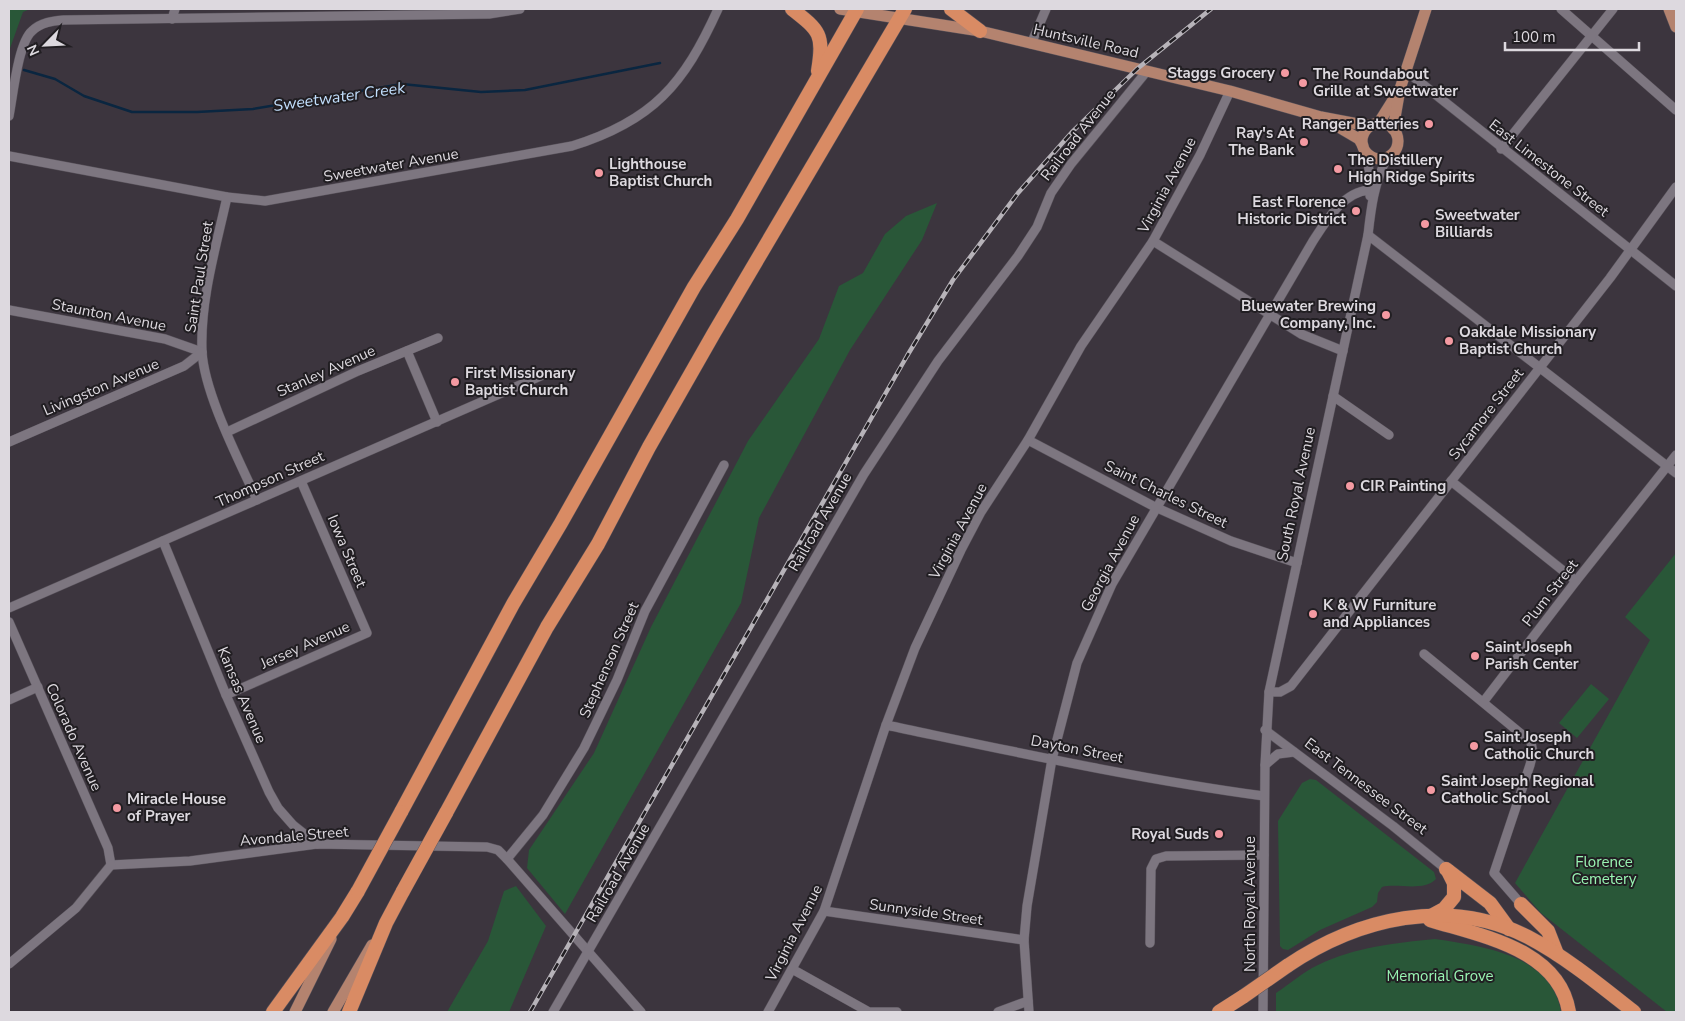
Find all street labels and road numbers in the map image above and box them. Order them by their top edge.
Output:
street label: Huntsville Road [1031,19,1141,63]
street label: Railroad Avenue [1036,85,1120,185]
street label: East Limestone Street [1485,115,1614,222]
street label: Virginia Avenue [1133,133,1201,237]
street label: Sweetwater Avenue [322,143,460,187]
street label: Saint Paul Street [180,219,218,334]
street label: Staunton Avenue [50,294,168,336]
street label: Stanley Avenue [274,340,378,402]
street label: Livingston Avenue [40,354,162,420]
street label: Sycamore Street [1444,364,1528,464]
street label: South Royal Avenue [1272,425,1320,563]
street label: Thompson Street [213,446,328,512]
street label: Saint Charles Street [1101,456,1232,533]
street label: Railroad Avenue [784,469,856,575]
street label: Virginia Avenue [924,479,992,583]
street label: Georgia Avenue [1076,511,1144,615]
street label: Iowa Street [323,512,372,591]
street label: Plum Street [1517,555,1583,631]
street label: Stephenson Street [574,598,644,721]
street label: Jersey Avenue [256,616,353,674]
street label: Kansas Avenue [213,644,271,746]
street label: Colorado Avenue [41,680,107,794]
street label: Dayton Street [1029,730,1126,768]
street label: East Tennessee Street [1301,733,1432,839]
street label: Railroad Avenue [582,820,654,926]
street label: Avondale Street [239,821,350,851]
street label: North Royal Avenue [1240,836,1260,972]
street label: Virginia Avenue [761,881,827,986]
street label: Sunnyside Street [868,894,985,930]

